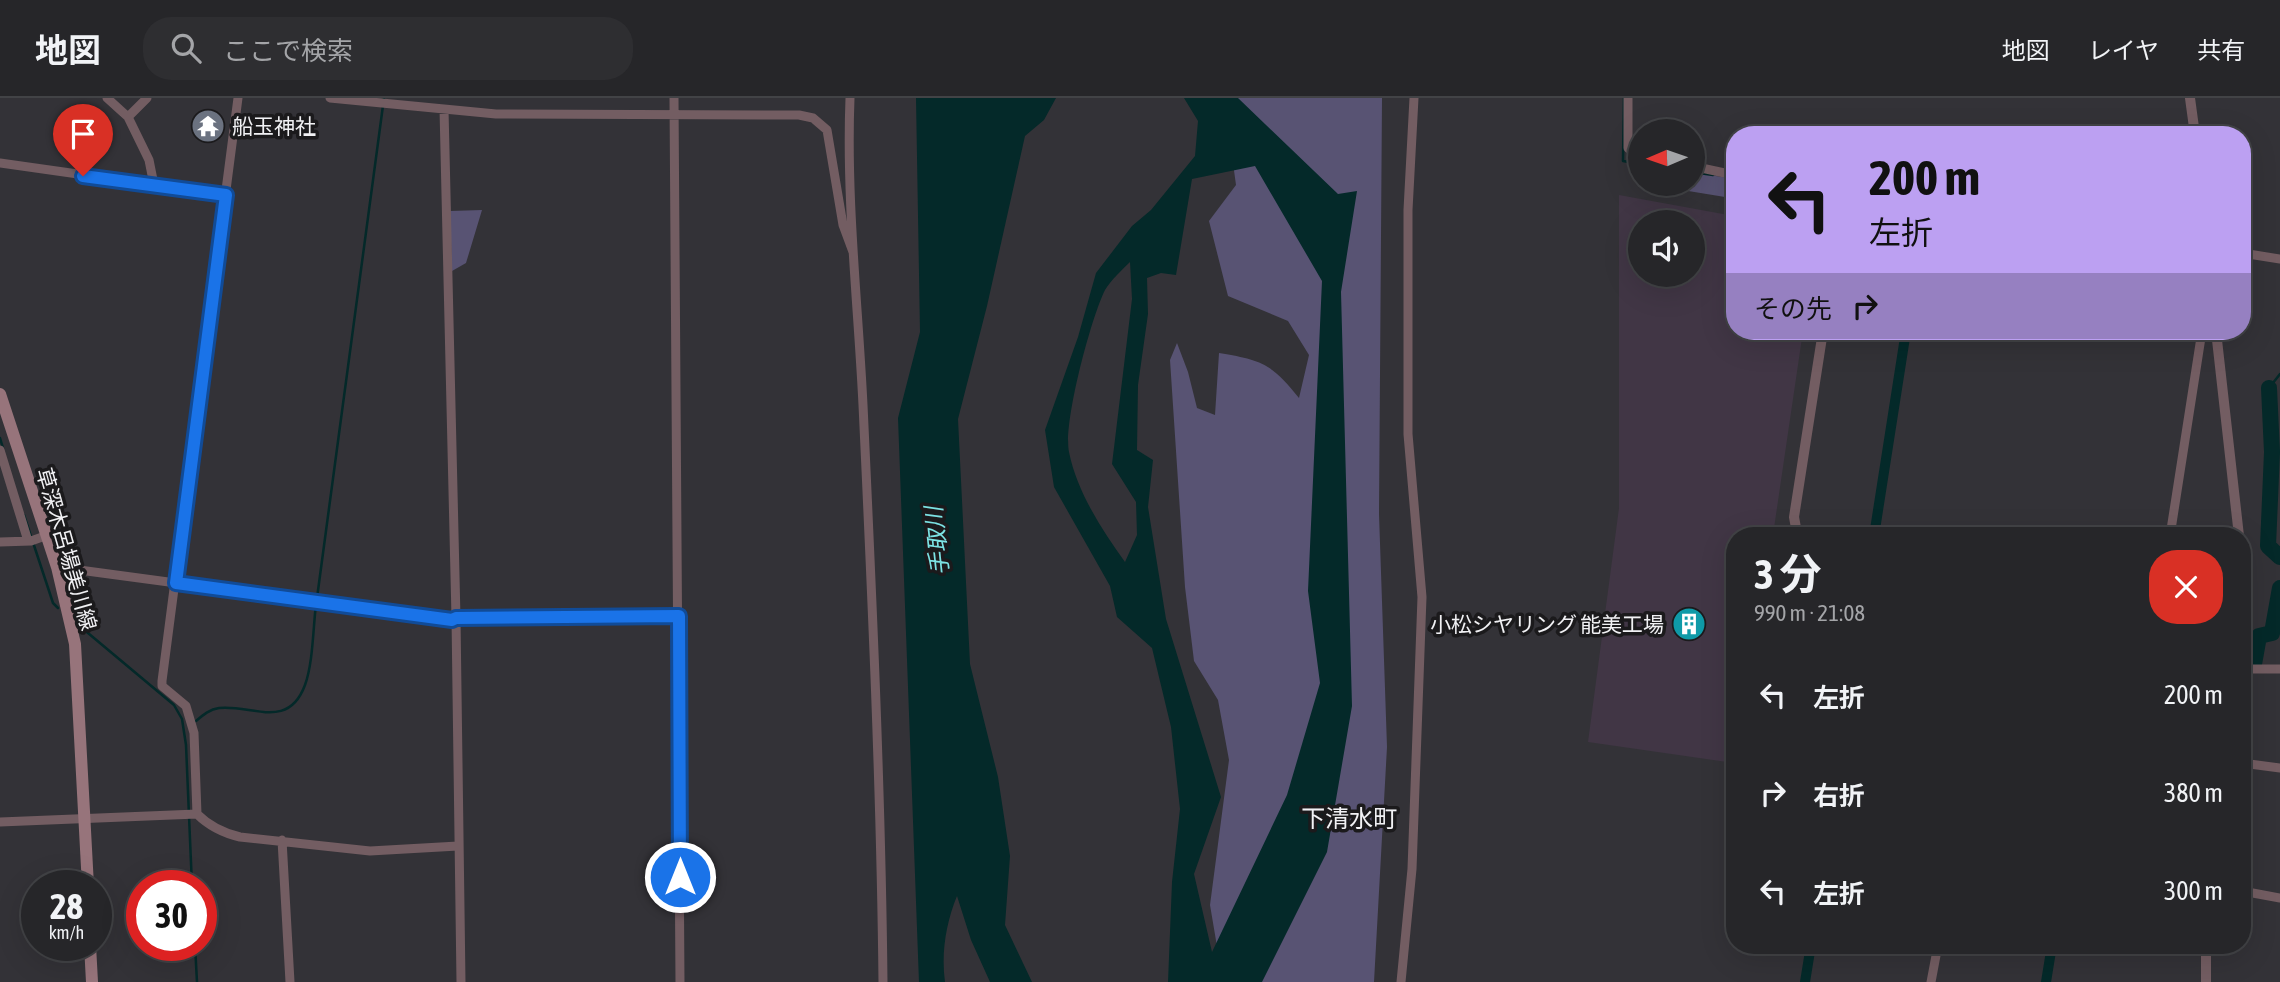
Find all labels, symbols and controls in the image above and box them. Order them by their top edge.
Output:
search box [143,17,633,80]
icon: search [167,29,205,67]
text: 地図 [35,31,101,69]
text: ここで検索 [223,36,353,66]
text: 地図 [2002,37,2050,64]
text: レイヤ [2088,37,2159,64]
text: 共有 [2197,37,2245,64]
pin [53,104,113,176]
temple icon: 船玉神社 [189,107,227,145]
place label: 船玉神社 [232,114,316,138]
icon: arrive [64,115,102,153]
north arrow [1628,119,1704,196]
map controls [1628,119,1705,287]
text: 200 m [1869,149,1980,205]
icon: left [1754,154,1845,245]
button: sound [1628,210,1705,287]
text: 左折 [1869,214,1933,251]
icon: right [1846,287,1884,325]
text: その先 [1754,294,1832,324]
street label: 草深木呂場美川線 [32,465,102,633]
water label: 手取川 [920,502,954,577]
text: 3 分 [1754,550,1822,598]
button: close [2149,550,2223,624]
text: 990 m · 21:08 [1754,600,1865,626]
building icon: 小松シヤリング 能美工場 [1670,605,1708,643]
place label: 小松シヤリング 能美工場 [1430,612,1664,636]
icon: left [1754,676,1792,714]
text: 200 m [2164,680,2223,710]
text: 左折 [1813,683,1865,713]
icon: right [1754,774,1792,812]
text: 380 m [2164,778,2223,808]
text: 右折 [1813,781,1865,811]
district label: 下清水町 [1301,805,1397,832]
position arrow [643,840,717,914]
speed limit sign: 30 [126,870,217,961]
icon: left [1754,872,1792,910]
text: 300 m [2164,876,2223,906]
text: 左折 [1813,879,1865,909]
text: 28 [50,886,83,926]
text: km/h [49,922,84,943]

